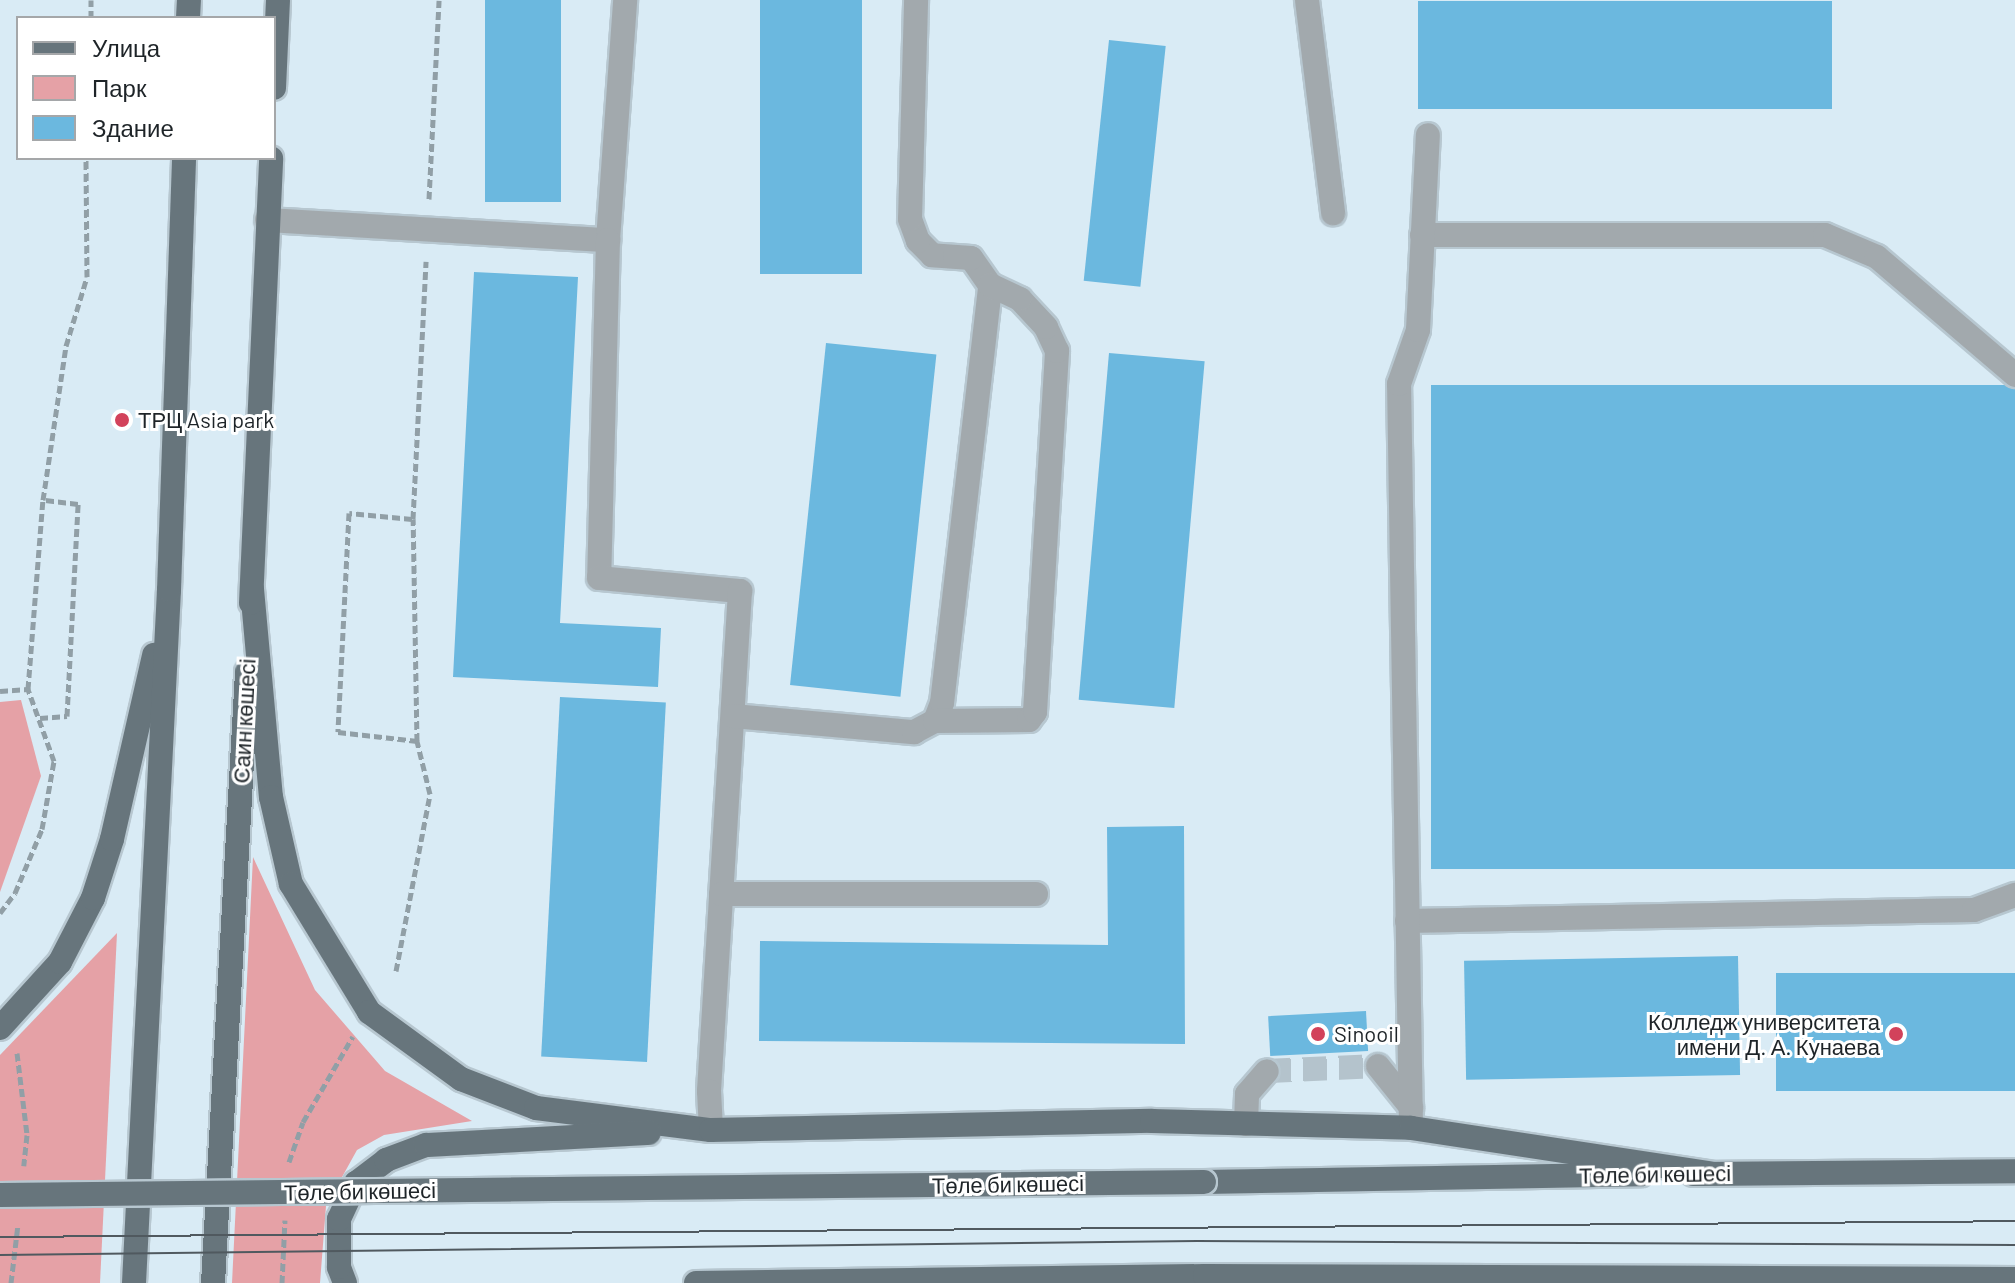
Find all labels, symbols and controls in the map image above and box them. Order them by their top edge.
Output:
legend [16,16,276,160]
text: Улица [92,33,160,62]
text: Парк [92,73,146,102]
text: Здание [92,113,174,142]
place label: ТРЦ Asia park [138,407,274,433]
marker: ТРЦ Asia park [113,411,131,429]
street label: Саин көшесі [228,658,260,784]
place label: Колледж университета имени Д. А. Кунаева [1648,1008,1880,1060]
place label: Sinooil [1334,1021,1399,1047]
marker: Sinooil [1309,1025,1327,1043]
marker: Колледж университета имени Д. А. Кунаева [1887,1025,1905,1043]
street label: Төле би көшесі [1579,1159,1731,1189]
street label: Төле би көшесі [932,1169,1084,1199]
street label: Төле би көшесі [284,1176,436,1206]

